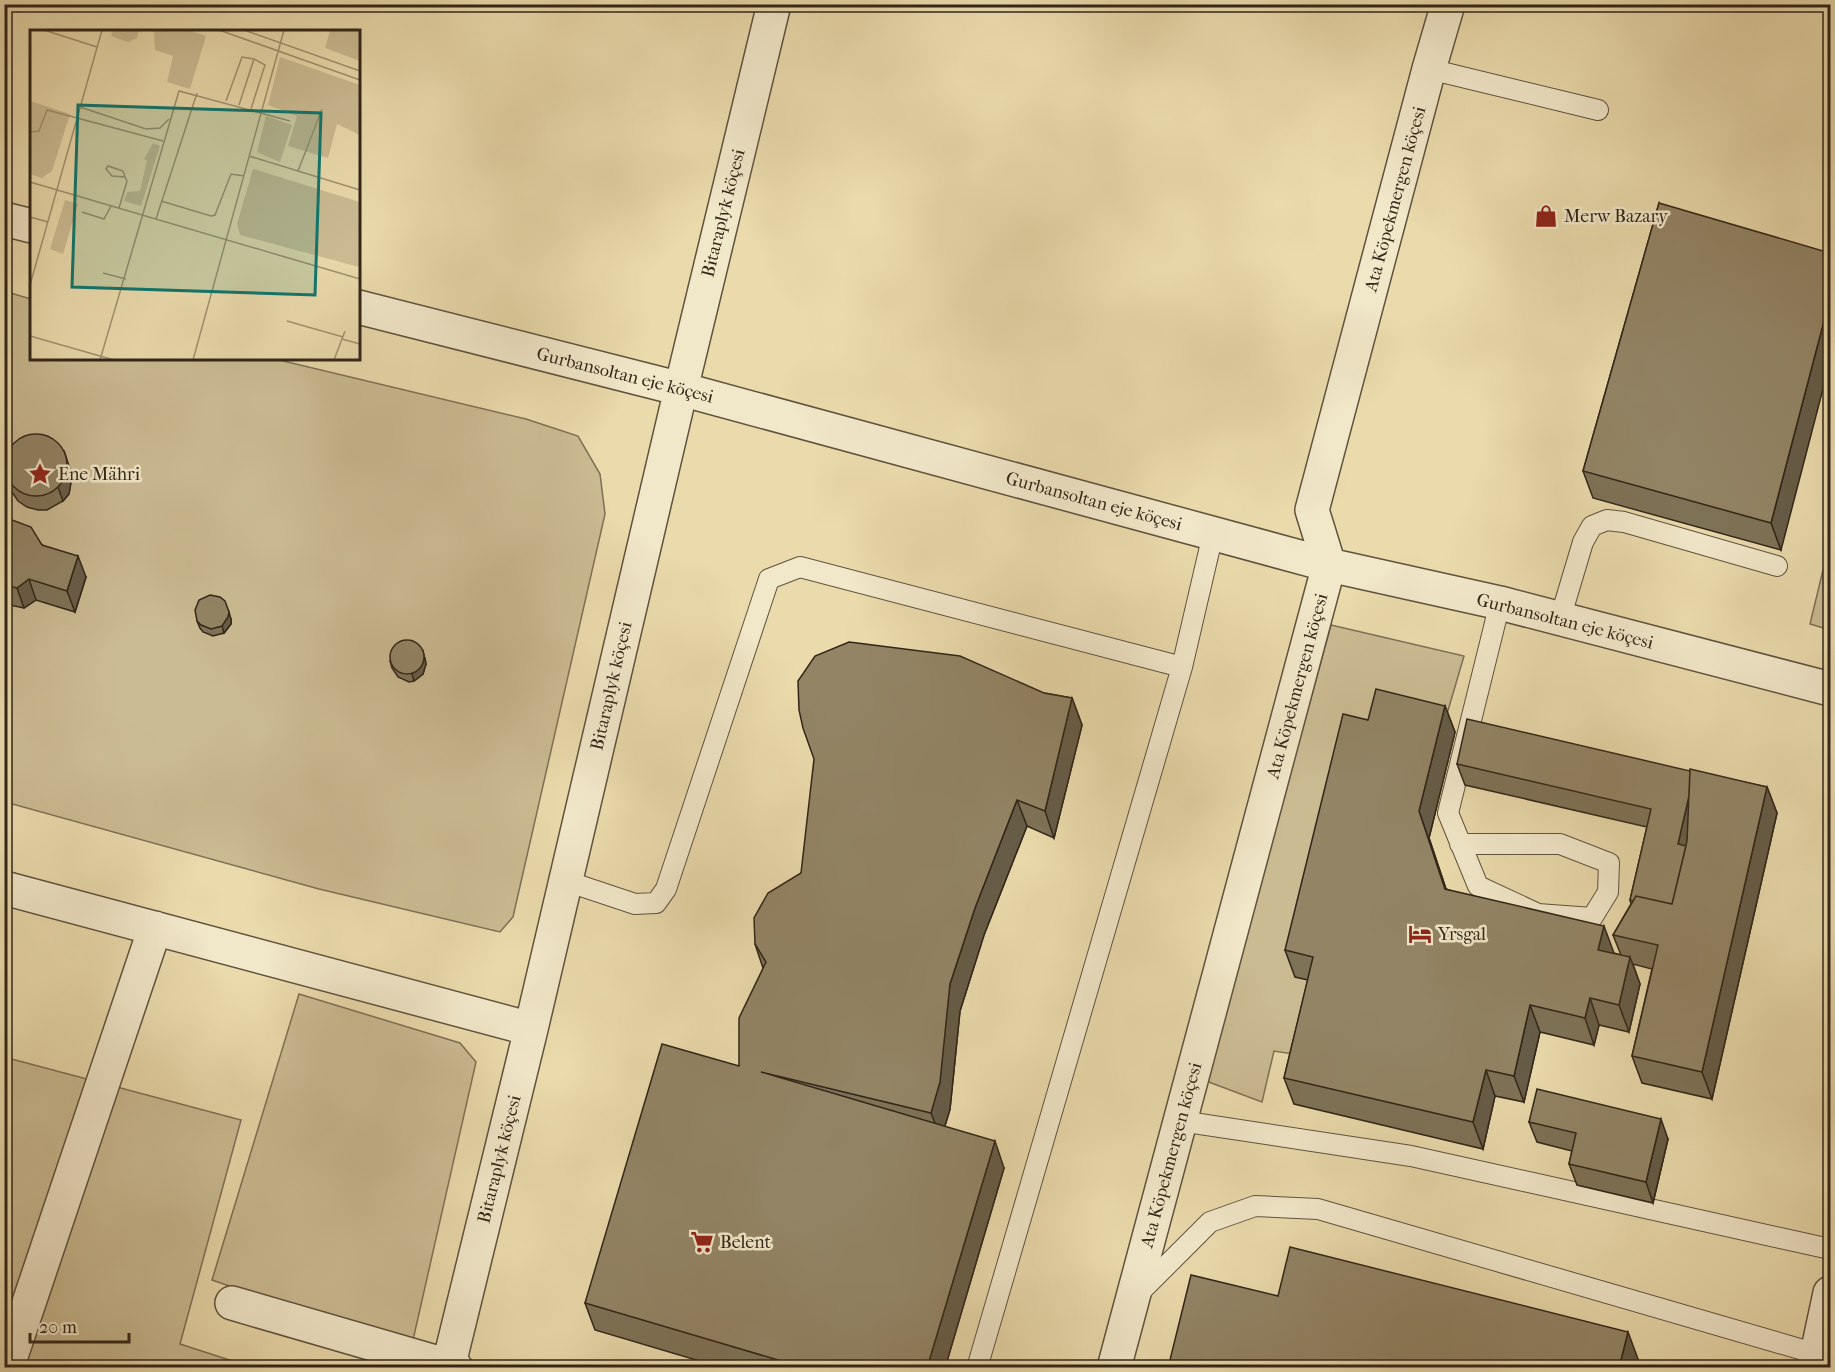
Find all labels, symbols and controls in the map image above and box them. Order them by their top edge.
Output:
inset map [30,30,360,360]
street label: Ata Köpekmergen köçesi [1360,104,1431,295]
street label: Bitaraplyk köçesi [697,146,750,279]
shop icon: Merw Bazary [1533,203,1559,229]
place label: Merw Bazary [1564,206,1669,227]
street label: Gurbansoltan eje köçesi [534,343,716,408]
place icon: Ene Mähri [27,461,53,487]
place label: Ene Mähri [58,464,141,485]
street label: Gurbansoltan eje köçesi [1004,468,1185,535]
street label: Gurbansoltan eje köçesi [1474,589,1656,654]
street label: Ata Köpekmergen köçesi [1262,591,1333,782]
street label: Bitaraplyk köçesi [586,619,637,752]
hotel icon: Yrsgal [1407,921,1433,947]
place label: Yrsgal [1437,924,1486,945]
street label: Ata Köpekmergen köçesi [1136,1060,1207,1251]
street label: Bitaraplyk köçesi [473,1092,526,1225]
supermarket icon: Belent [689,1229,715,1255]
place label: Belent [720,1232,772,1253]
scale bar [30,1306,129,1344]
text: 20 m [39,1317,77,1338]

